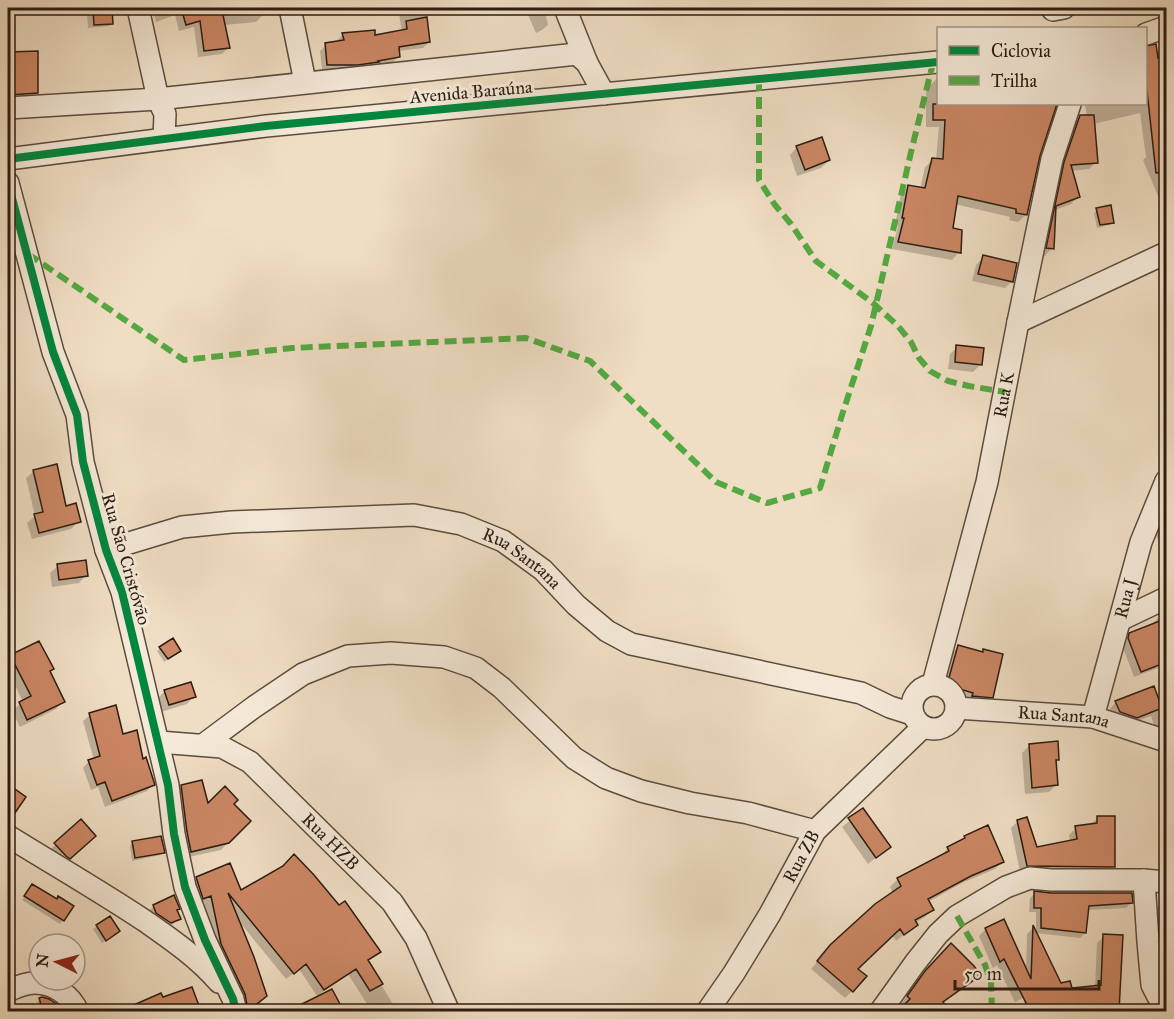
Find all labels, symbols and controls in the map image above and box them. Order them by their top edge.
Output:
legend [937,27,1147,105]
text: Ciclovia [991,40,1051,62]
text: Trilha [991,70,1037,92]
street label: Avenida Baraúna [408,76,534,108]
street label: Rua K [989,369,1019,420]
street label: Rua São Cristóvão [97,491,155,627]
street label: Rua Santana [479,523,566,594]
street label: Rua J [1110,575,1143,621]
street label: Rua Santana [1017,701,1113,733]
street label: Rua HZB [297,808,364,875]
street label: Rua ZB [778,826,824,887]
north arrow [27,932,87,992]
text: N [32,952,53,968]
scale bar [955,953,1099,991]
text: 50 m [964,963,1002,985]

